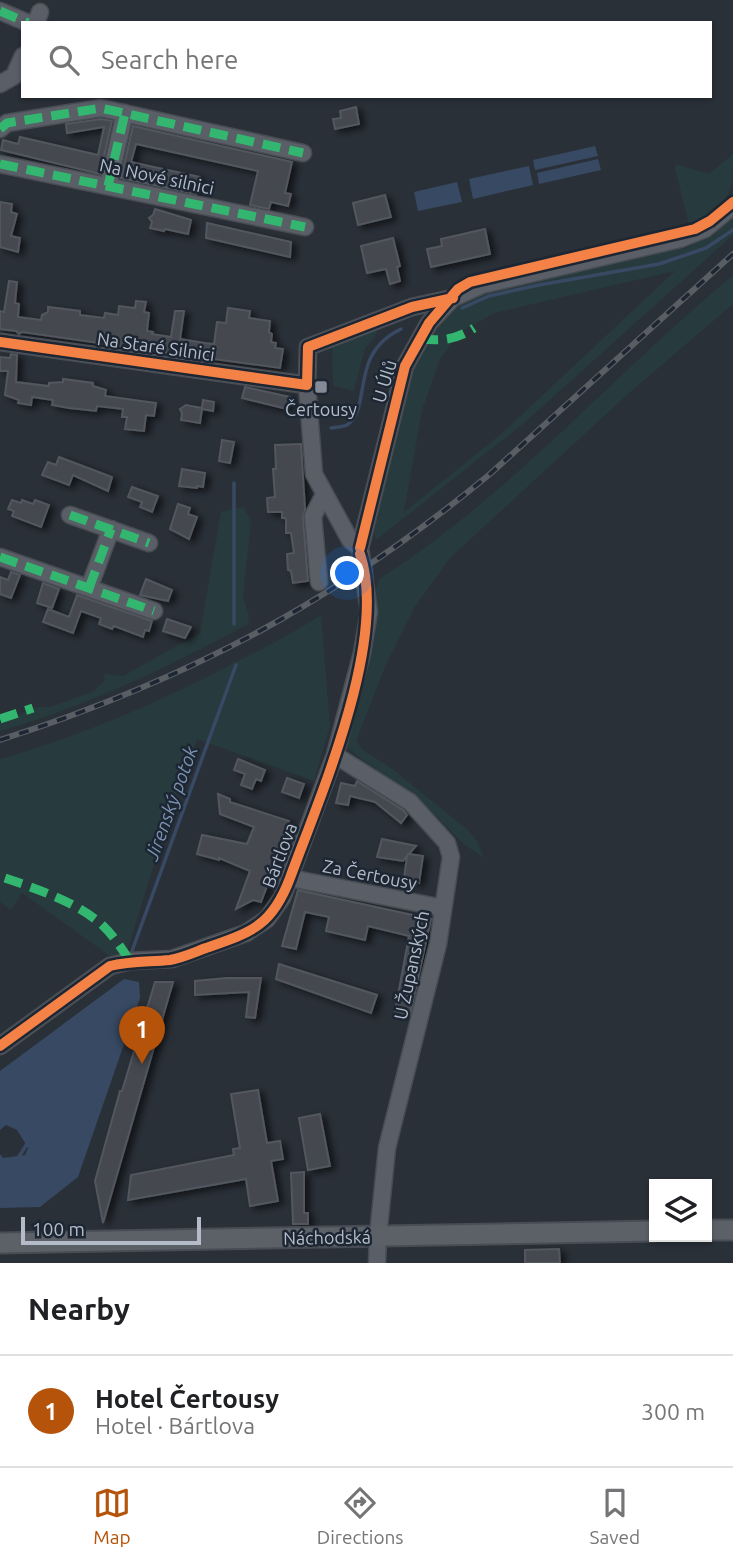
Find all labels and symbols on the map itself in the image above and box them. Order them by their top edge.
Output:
street label: Na Nové silnici [98,154,216,198]
street label: Na Staré Silnici [96,328,216,364]
street label: U Úlů [367,357,400,405]
marker: Čertousy [313,379,329,395]
place label: Čertousy [285,398,357,419]
your location [330,556,364,590]
water label: Jirenský potok [140,743,202,864]
street label: Bártlova [258,820,300,890]
street label: Za Čertousy [321,854,419,893]
street label: U Županských [389,908,432,1021]
pin: 1 [119,1006,165,1064]
scale bar [21,1214,201,1246]
street label: Náchodská [283,1226,371,1248]

